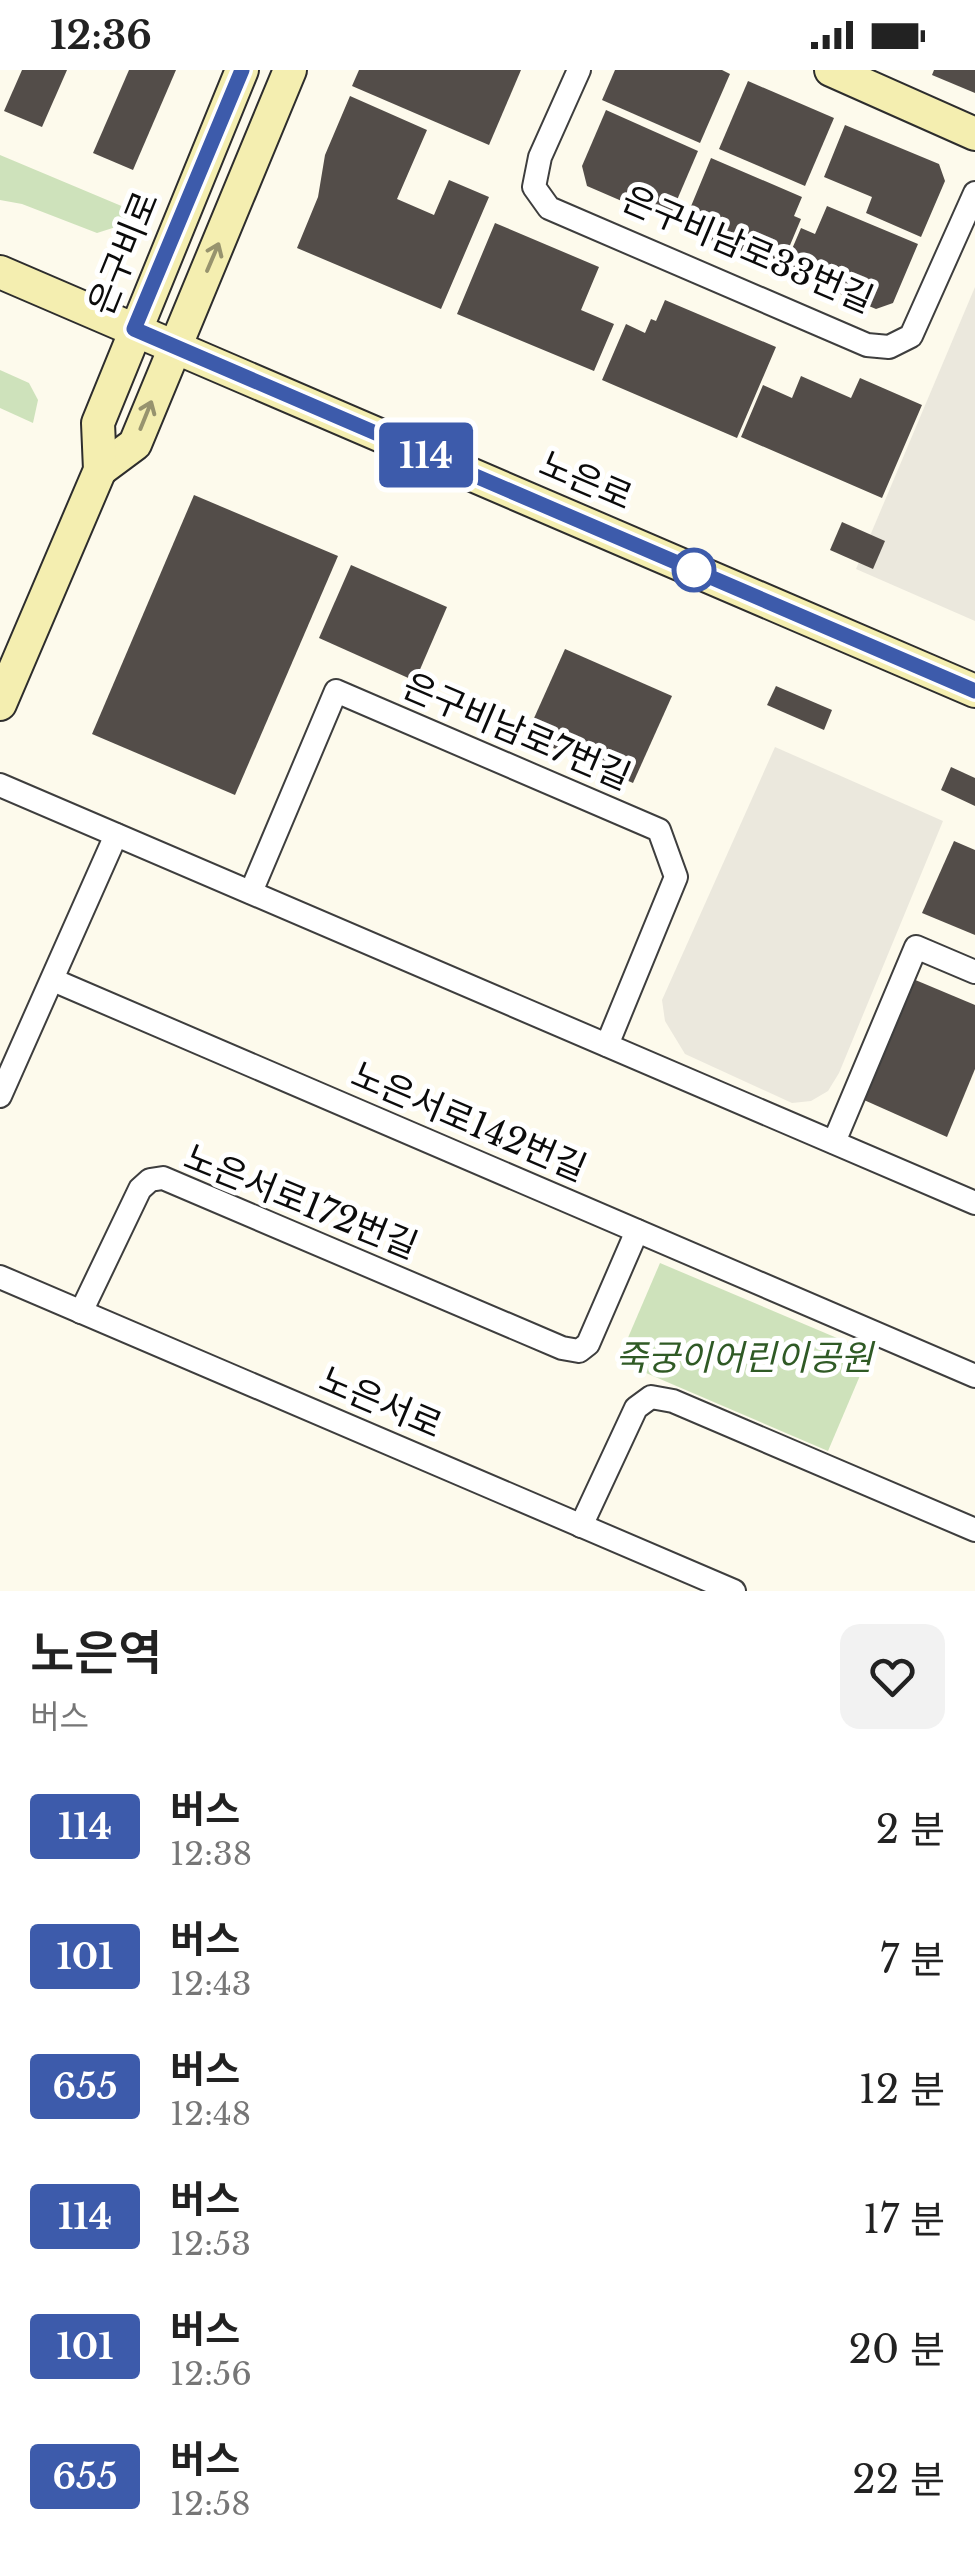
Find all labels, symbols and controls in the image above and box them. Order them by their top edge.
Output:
text: 12:36 [50,12,152,59]
street label: 은구비남로33번길 [616,177,880,321]
street label: 은구비로 [79,185,167,321]
one-way arrow [205,242,223,273]
one-way arrow [139,400,157,431]
line badge: 114 [368,422,484,488]
text: 114 [399,434,453,477]
street label: 노은로 [533,441,639,519]
unlabelled marker [673,549,715,591]
street label: 은구비남로7번길 [397,664,637,798]
street label: 노은서로142번길 [345,1052,593,1190]
street label: 노은서로172번길 [178,1135,424,1267]
park label: 죽궁이어린이공원 [615,1336,876,1379]
street label: 노은서로 [313,1357,449,1447]
text: 노은역 [30,1623,162,1683]
button: heart [840,1624,945,1729]
text: 버스 [30,1697,89,1737]
text: 버스 [170,1786,240,1833]
text: 114 [58,1805,112,1848]
text: 2 분 [876,1806,945,1853]
text: 12:38 [170,1834,252,1874]
text: 버스 [170,1916,240,1963]
text: 101 [57,1935,113,1978]
text: 7 분 [880,1936,945,1983]
text: 12:43 [170,1964,252,2004]
text: 버스 [170,2046,240,2093]
text: 655 [52,2065,118,2108]
text: 12 분 [859,2066,945,2113]
text: 12:48 [170,2094,251,2134]
text: 버스 [170,2176,240,2223]
text: 114 [58,2195,112,2238]
text: 17 분 [863,2196,945,2243]
text: 12:53 [170,2224,251,2264]
text: 버스 [170,2306,240,2353]
text: 101 [57,2325,113,2368]
text: 20 분 [849,2326,945,2373]
text: 12:56 [170,2354,252,2394]
text: 버스 [170,2436,240,2483]
text: 655 [52,2455,118,2498]
text: 22 분 [852,2456,945,2503]
text: 12:58 [170,2484,251,2524]

